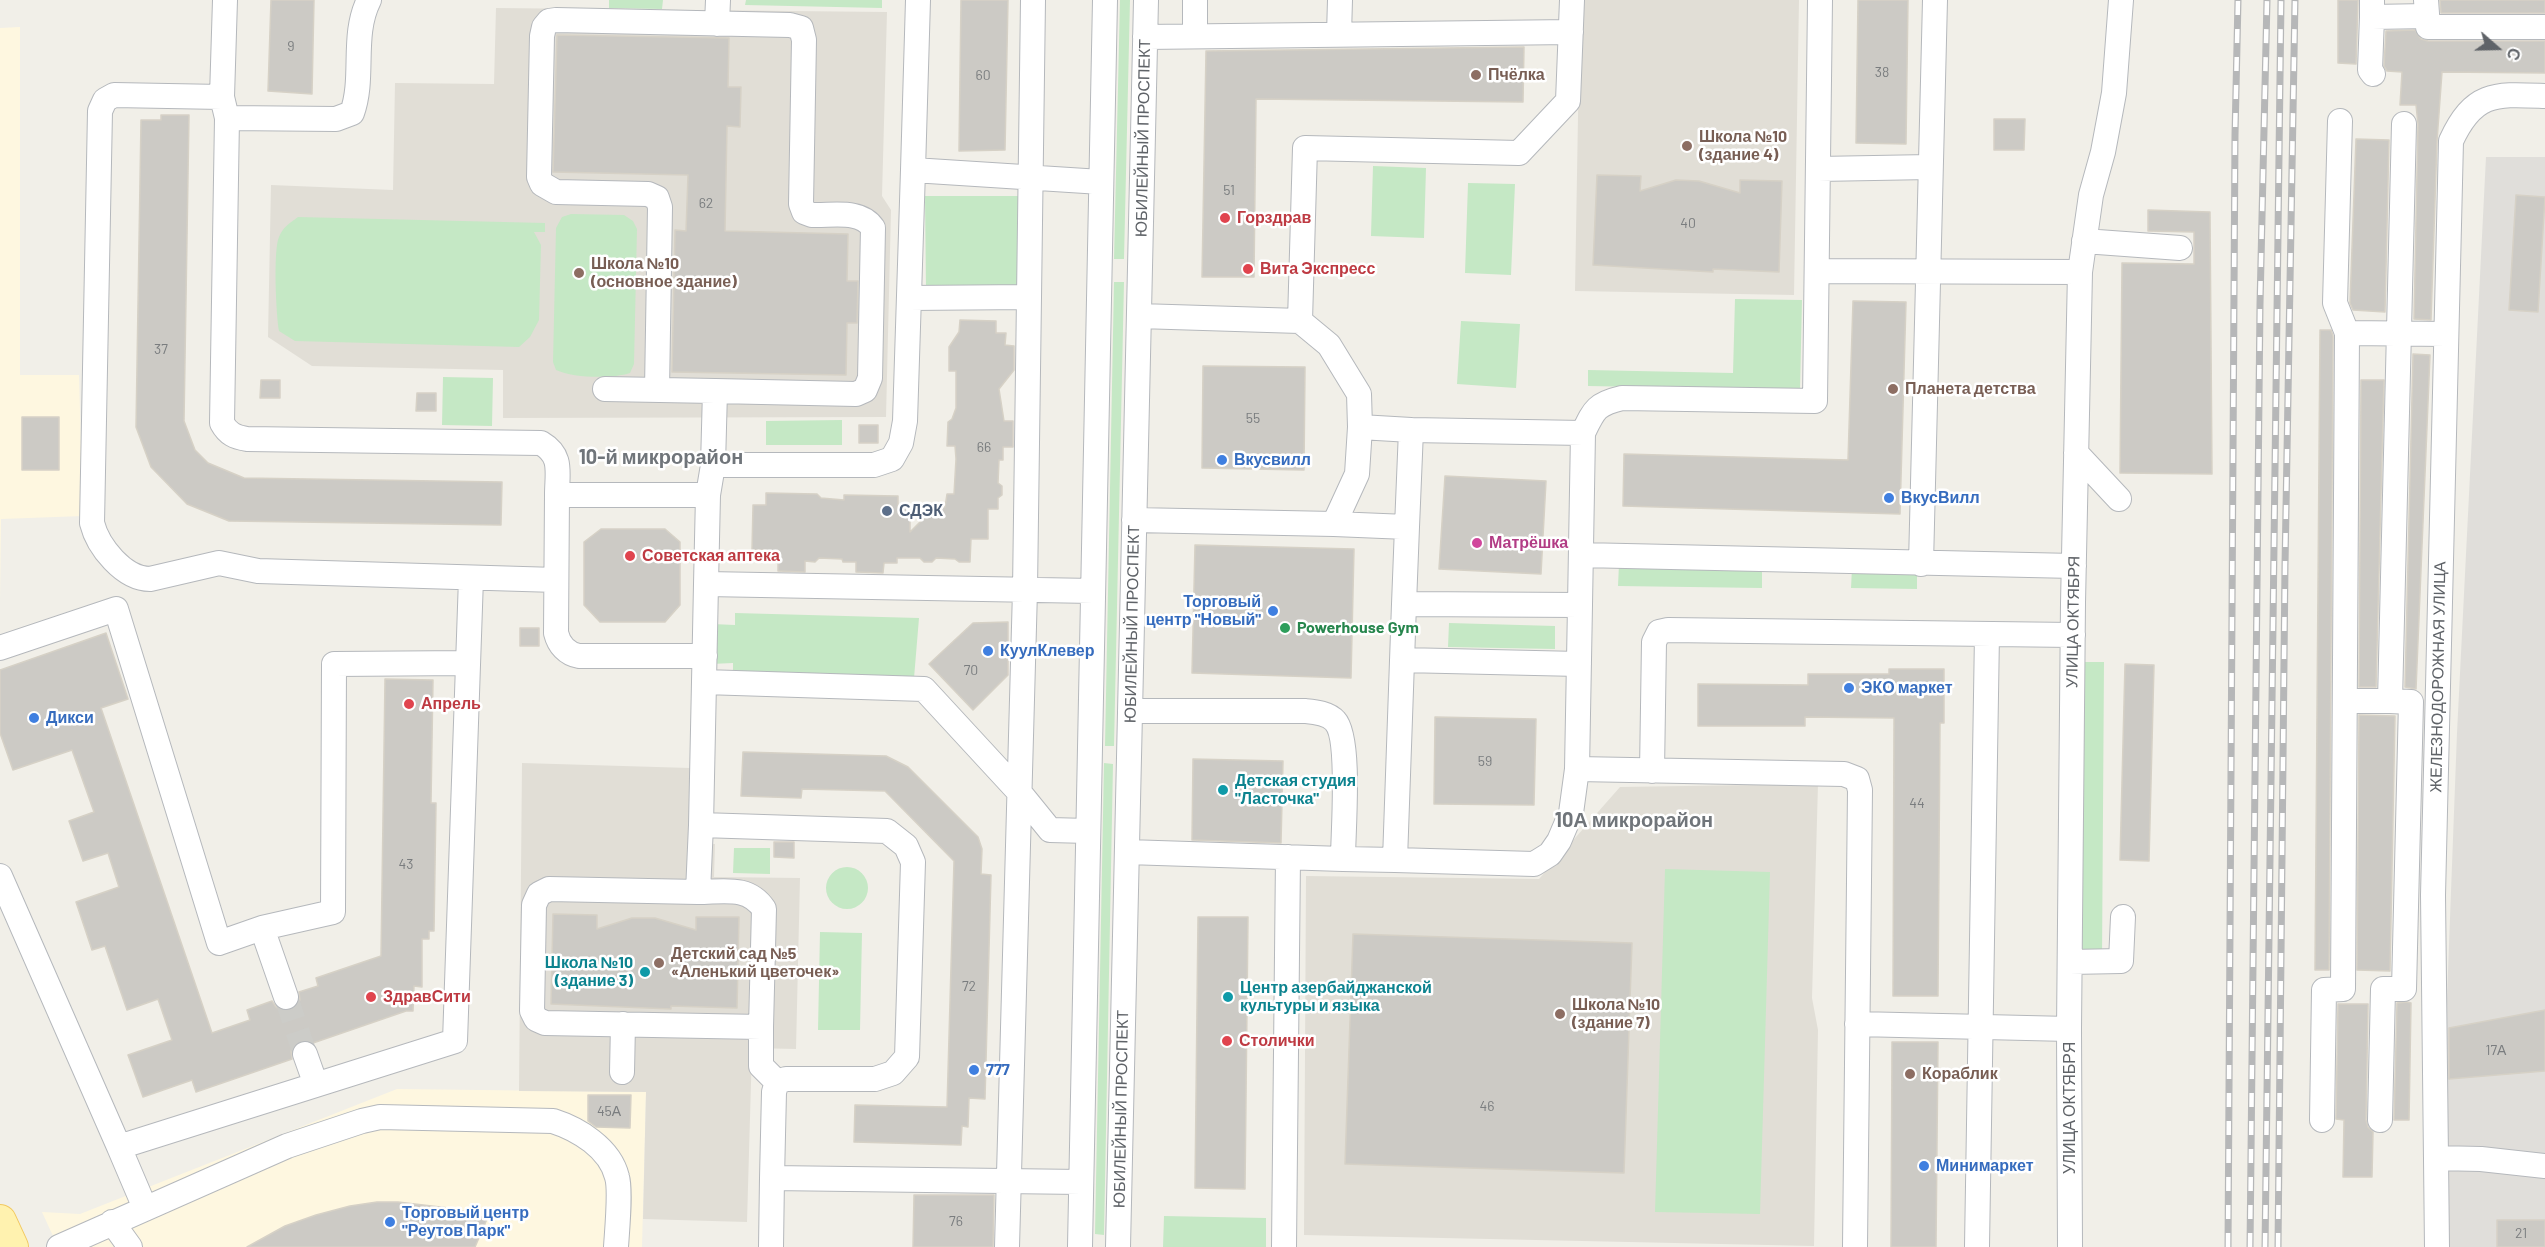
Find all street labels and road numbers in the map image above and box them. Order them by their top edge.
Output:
street label: ЮБИЛЕЙНЫЙ ПРОСПЕКТ [1132,39,1154,237]
street label: ЮБИЛЕЙНЫЙ ПРОСПЕКТ [1121,525,1143,723]
street label: УЛИЦА ОКТЯБРЯ [2062,556,2084,688]
street label: ЖЕЛЕЗНОДОРОЖНАЯ УЛИЦА [2426,561,2450,793]
street label: ЮБИЛЕЙНЫЙ ПРОСПЕКТ [1110,1010,1132,1208]
street label: УЛИЦА ОКТЯБРЯ [2060,1042,2080,1174]

